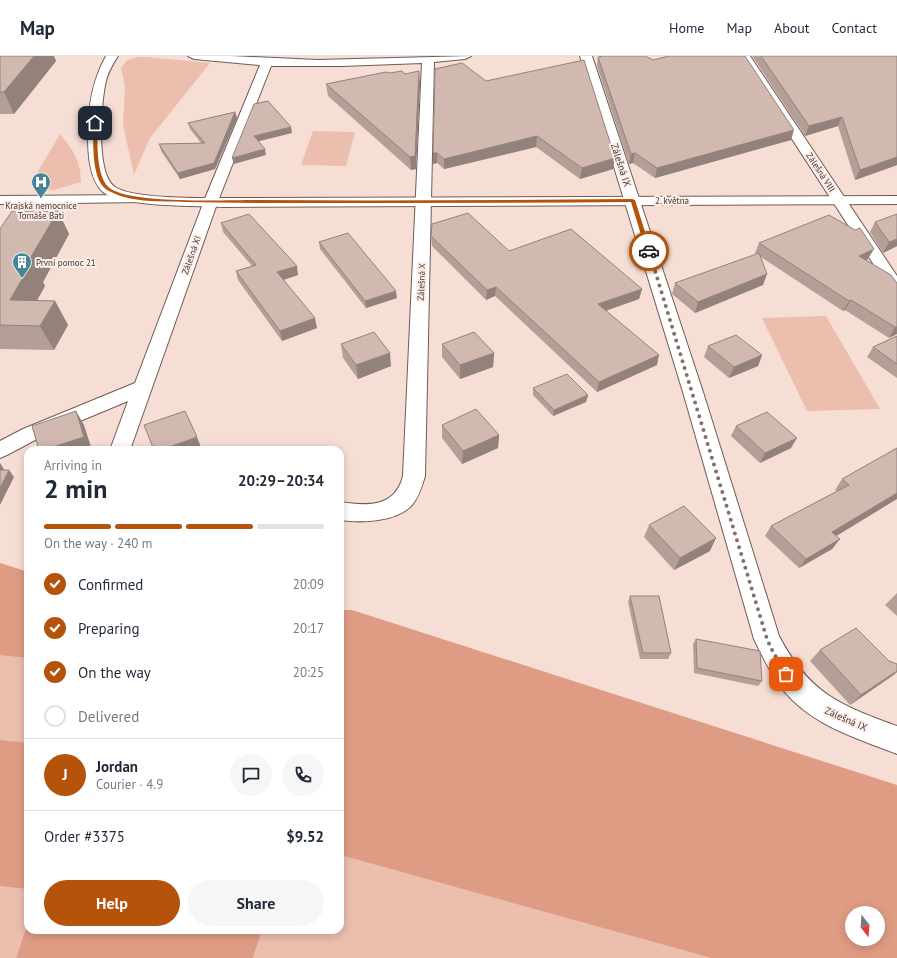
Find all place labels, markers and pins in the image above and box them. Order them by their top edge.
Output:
pin [78,106,112,140]
hospital icon: Krajská nemocnice Tomáše Bati [30,171,52,199]
place label: Krajská nemocnice Tomáše Bati [5,200,77,221]
building icon: První pomoc 21 [11,251,33,279]
place label: První pomoc 21 [36,257,96,268]
pin [769,657,803,691]

